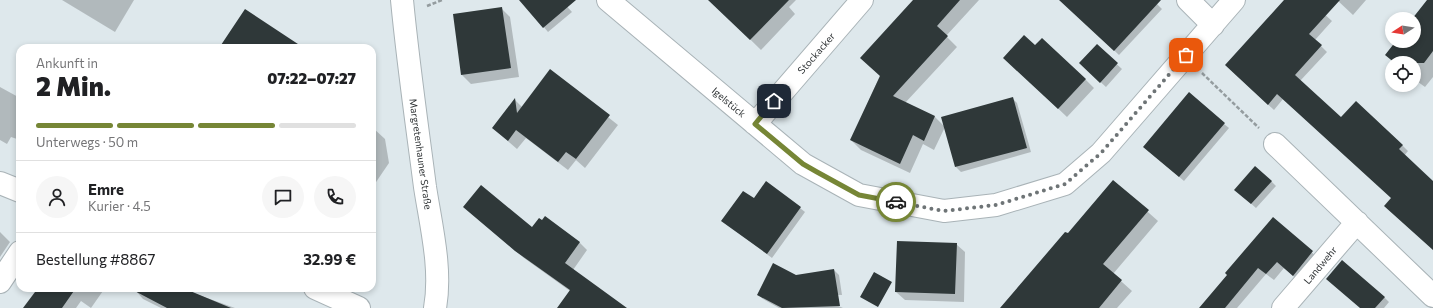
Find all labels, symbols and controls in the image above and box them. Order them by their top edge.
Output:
north arrow [1385,12,1421,48]
map controls [1385,12,1421,92]
street label: Stockacker [795,30,837,76]
pin [1169,38,1203,72]
icon: bag [1175,44,1197,66]
text: Ankunft in [36,55,98,71]
button: locate [1385,56,1421,92]
text: 07:22–07:27 [267,69,356,87]
text: 2 Min. [36,70,111,101]
street label: Igelstück [710,84,749,120]
pin [757,84,791,118]
icon: home [763,90,785,112]
street label: Margretenhauner Straße [407,98,435,210]
text: Unterwegs · 50 m [36,134,138,150]
button: person [36,176,78,218]
button: chat [262,176,304,218]
button: phone [314,176,356,218]
text: Emre [88,180,124,198]
courier [876,182,916,222]
icon: car [885,191,907,213]
text: Kurier · 4.5 [88,198,151,214]
street label: Landwehr [1301,244,1339,286]
text: Bestellung #8867 [36,250,155,268]
text: 32.99 € [303,250,356,268]

